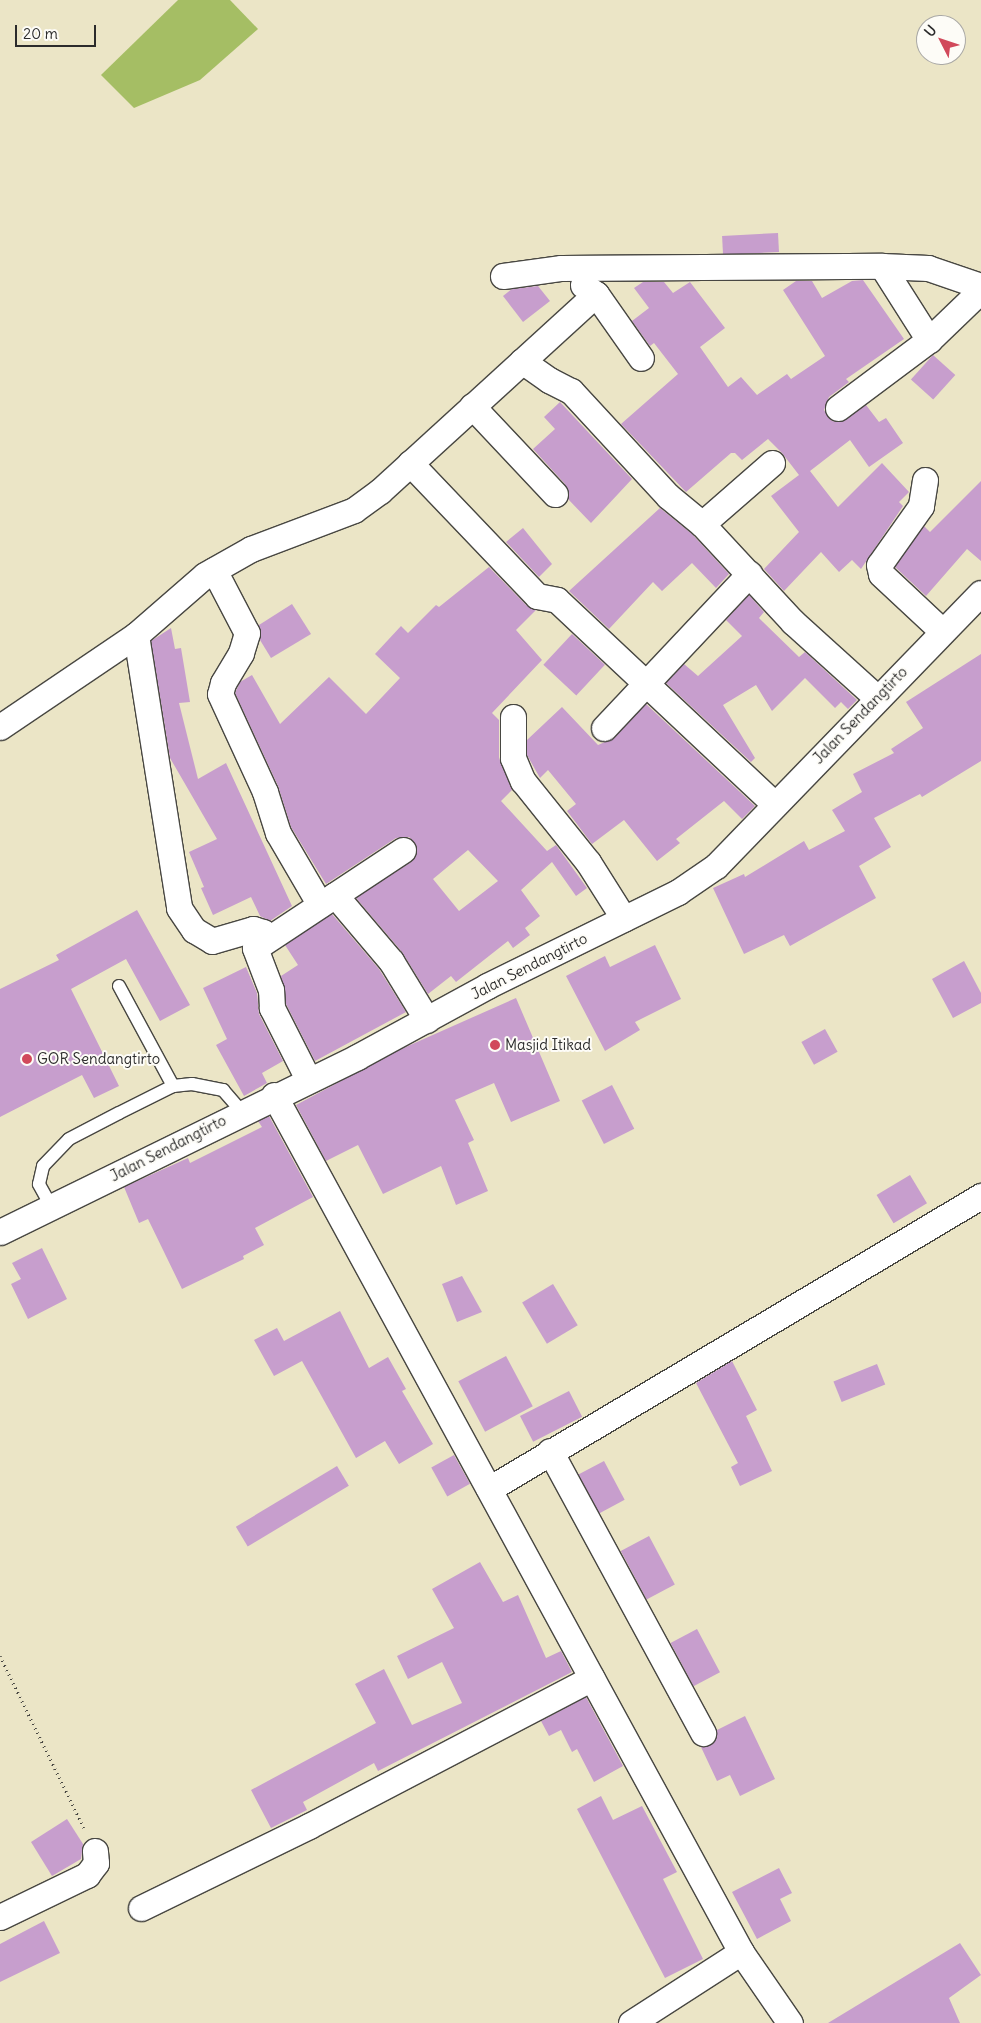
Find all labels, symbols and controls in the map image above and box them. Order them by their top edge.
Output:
scale bar [18,15,99,47]
north arrow [916,15,966,65]
text: U [921,21,940,40]
text: 20 m [23,24,58,43]
street label: Jalan Sendangtirto [809,663,911,767]
street label: Jalan Sendangtirto [468,929,590,1003]
place label: Masjid Itikad [505,1036,591,1054]
marker: Masjid Itikad [489,1039,501,1051]
place label: GOR Sendangtirto [37,1050,160,1068]
marker: GOR Sendangtirto [21,1053,33,1065]
street label: Jalan Sendangtirto [107,1111,229,1185]

